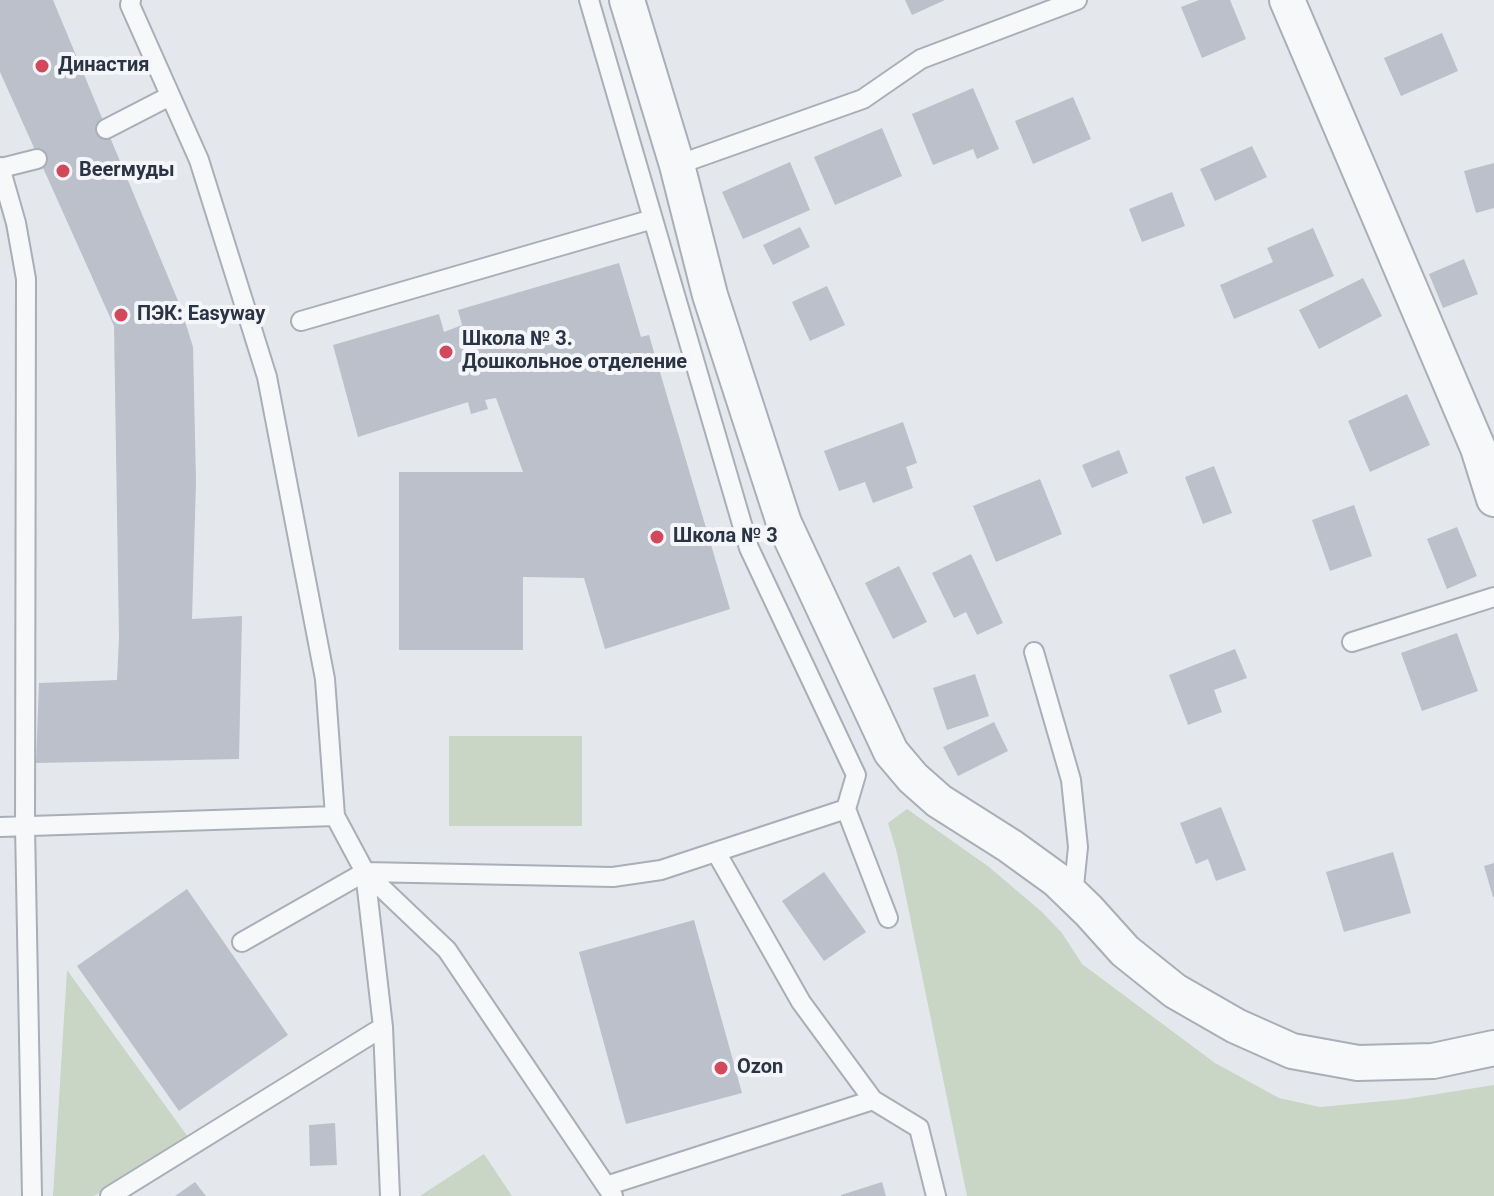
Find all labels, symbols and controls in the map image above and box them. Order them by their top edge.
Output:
place label: Династия [58,54,149,78]
marker: Династия [33,57,51,75]
place label: Beerмуды [79,159,175,183]
marker: Beerмуды [54,162,72,180]
place label: ПЭК: Easyway [137,303,265,327]
marker: ПЭК: Easyway [112,306,130,324]
place label: Школа № 3. Дошкольное отделение [462,328,687,375]
marker: Школа № 3. Дошкольное отделение [437,343,455,361]
place label: Школа № 3 [673,525,778,549]
marker: Школа № 3 [648,528,666,546]
place label: Ozon [737,1056,783,1080]
marker: Ozon [712,1059,730,1077]

